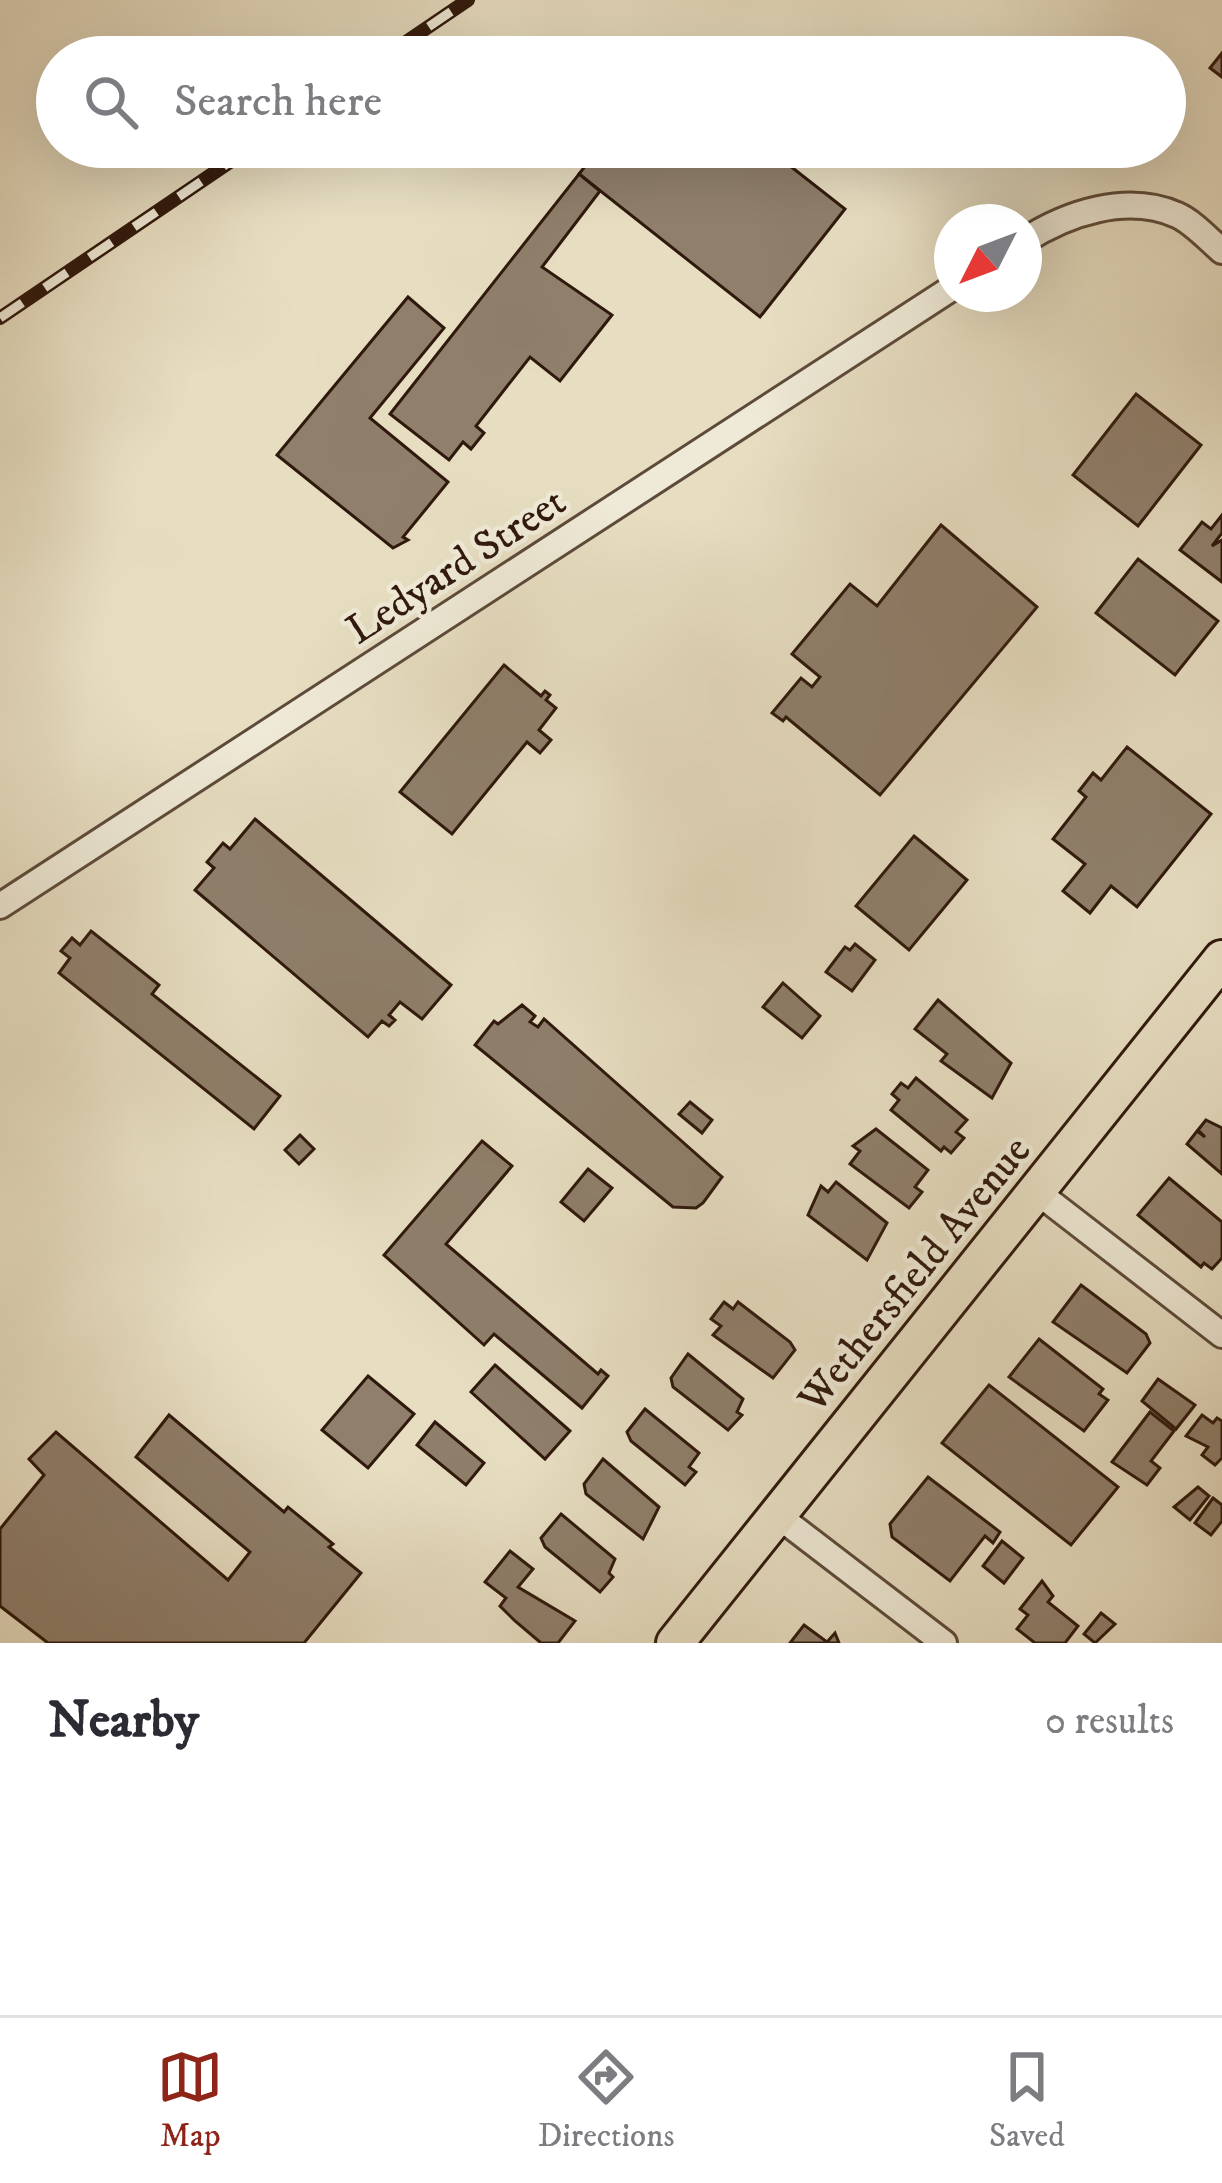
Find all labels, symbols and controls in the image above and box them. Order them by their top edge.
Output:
search box [36,36,1186,168]
icon: search [78,69,144,135]
text: Search here [174,74,382,130]
north arrow [934,204,1042,312]
street label: Ledyard Street [337,476,576,657]
street label: Wethersfield Avenue [787,1126,1043,1425]
text: Nearby [48,1689,199,1753]
text: 0 results [1045,1697,1174,1746]
tab: Map [157,2044,223,2157]
tab: Directions [538,2044,674,2157]
tab: Saved [989,2044,1065,2157]

